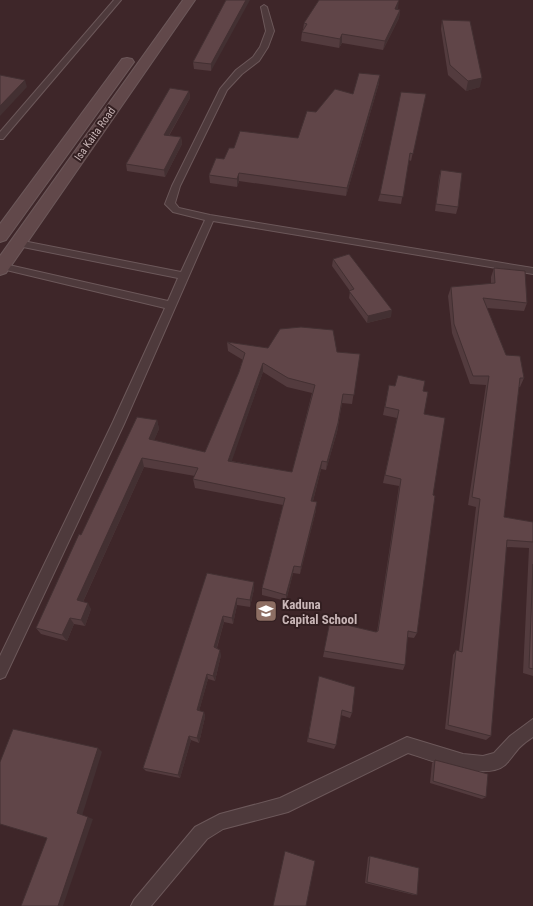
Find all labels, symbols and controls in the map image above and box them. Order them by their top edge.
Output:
street label: Isa Kaita Road [72,105,118,163]
place label: Kaduna Capital School [282,597,357,627]
school or university icon: Kaduna Capital School [253,598,279,624]

